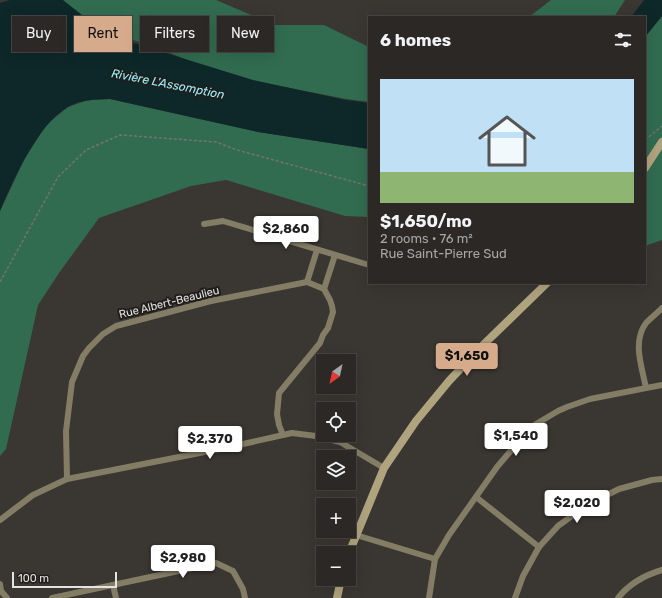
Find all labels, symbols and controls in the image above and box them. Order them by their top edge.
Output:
chip: Buy [12,16,66,52]
chip: Rent [74,16,132,52]
chip: Filters [140,16,209,52]
chip: New [217,16,274,52]
icon: filters [612,29,634,51]
text: 6 homes [380,30,451,50]
water label: Rivière L'Assomption [110,66,226,102]
icon: home [471,105,543,177]
text: $1,650/mo [380,211,472,231]
pin: $2,860 [253,216,319,250]
text: $2,860 [263,221,309,236]
text: 2 rooms · 76 m² [380,231,473,246]
text: Rue Saint-Pierre Sud [380,246,507,261]
street label: Rue Albert-Beaulieu [118,284,221,321]
pin: $1,650 [434,343,500,377]
text: $1,650 [445,348,489,363]
north arrow [316,354,356,394]
map controls [316,354,356,586]
button: locate [316,402,356,442]
pin: $1,540 [483,423,549,457]
pin: $2,370 [177,426,243,460]
text: $1,540 [494,428,538,443]
text: $2,370 [187,431,233,446]
button: layers [316,450,356,490]
pin: $2,020 [544,490,610,524]
text: $2,020 [554,495,600,510]
button: + [316,498,356,538]
pin: $2,980 [150,545,216,579]
button: − [316,546,356,586]
text: $2,980 [160,550,206,565]
scale bar [12,570,117,589]
text: 100 m [18,572,49,585]

